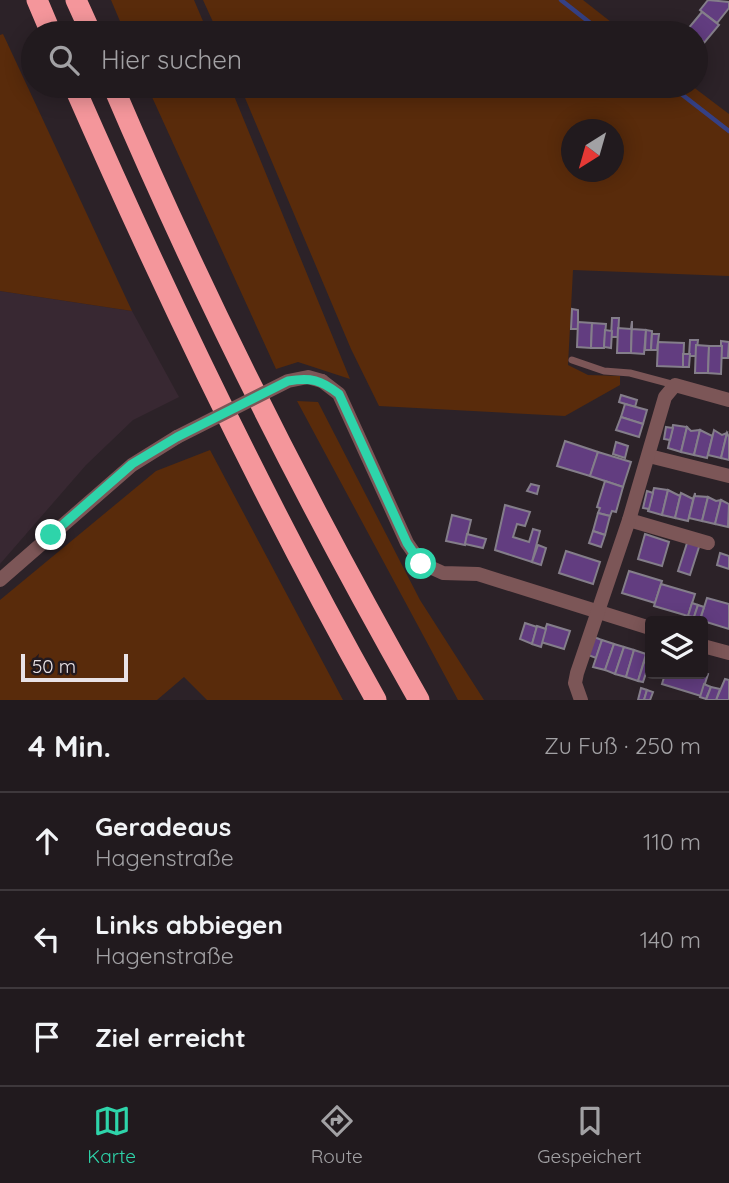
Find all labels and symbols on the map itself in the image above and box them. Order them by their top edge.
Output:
north arrow [561,119,624,182]
route end [35,519,66,550]
route start [405,548,436,579]
scale bar [21,651,128,683]

